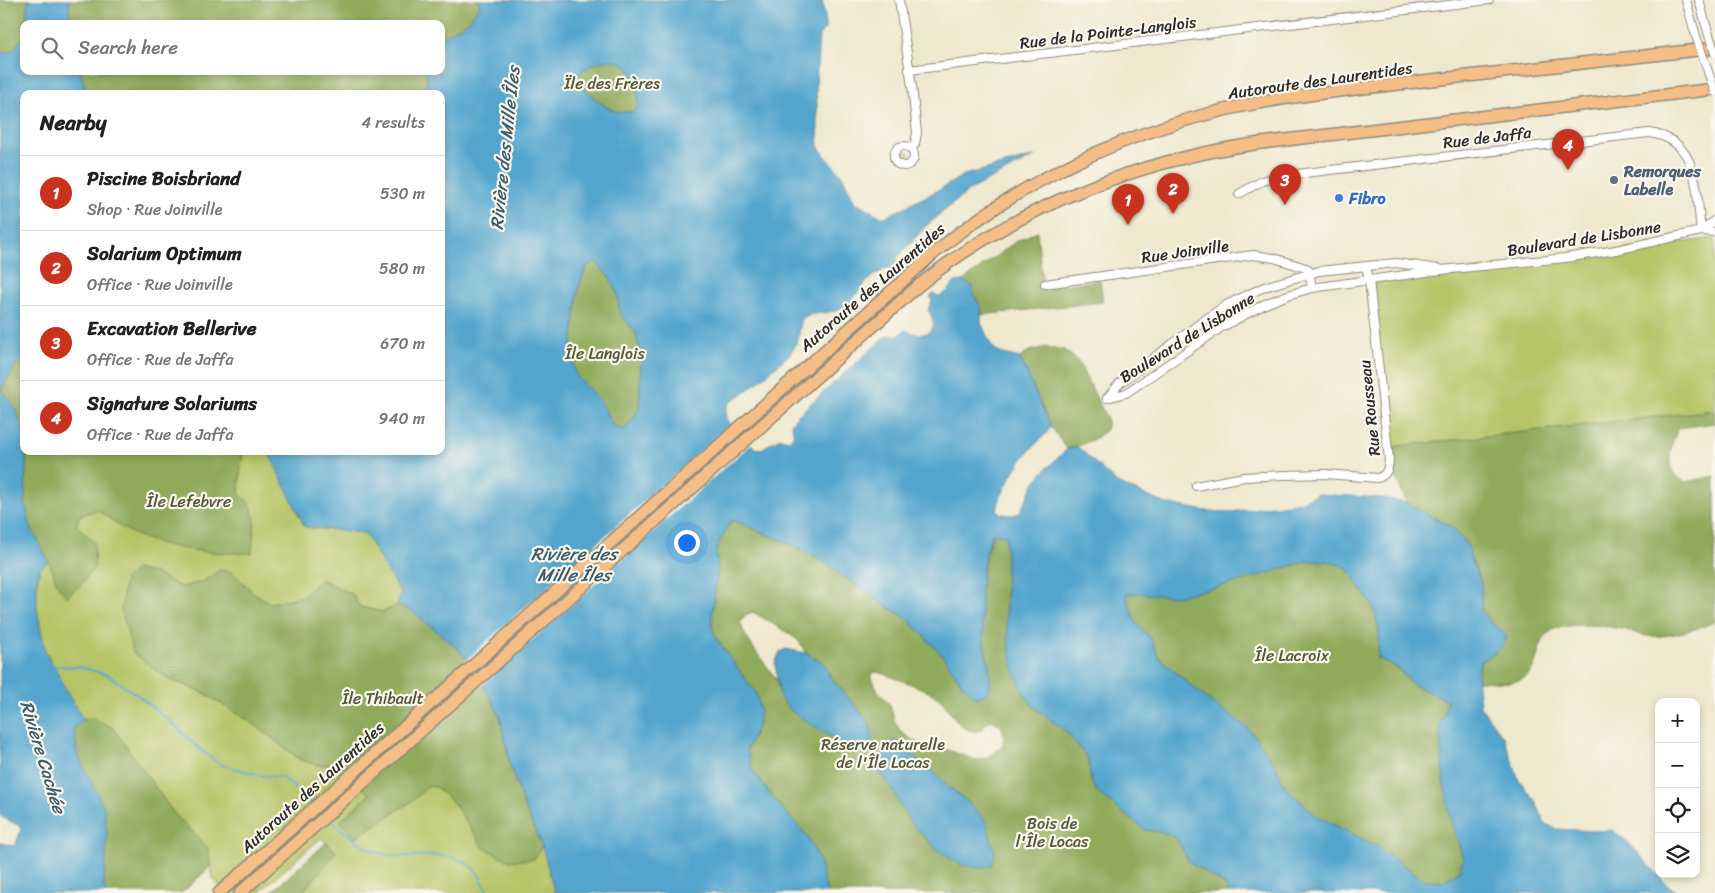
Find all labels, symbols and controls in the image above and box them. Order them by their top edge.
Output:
street label: Rue de la Pointe-Langlois [1018,7,1199,58]
search box [20,20,445,75]
text: Search here [78,31,178,64]
icon: search [38,34,66,62]
street label: Autoroute des Laurentides [1225,53,1415,108]
water label: Rivière des Mille Îles [481,63,530,231]
park label: Ïle des Frères [563,69,660,98]
text: Nearby [40,104,106,142]
text: 4 results [361,108,425,137]
street label: Rue de Jaffa [1441,118,1534,157]
pin: 4 [1552,129,1584,170]
place label: Remorques Labelle [1623,157,1702,204]
text: Piscine Boisbriand [87,162,240,195]
pin: 3 [1269,164,1301,205]
pin: 2 [1157,173,1189,214]
marker: Remorques Labelle [1608,174,1620,186]
text: 1 [53,179,59,208]
text: 530 m [380,179,425,208]
pin: 1 [1112,184,1144,225]
place label: Fibro [1348,184,1386,213]
marker: Fibro [1333,192,1345,204]
text: Shop · Rue Joinville [87,195,222,224]
street label: Boulevard de Lisbonne [1505,212,1663,265]
street label: Autoroute des Laurentides [792,215,953,360]
street label: Rue Joinville [1140,231,1231,272]
text: Solarium Optimum [87,237,242,270]
text: 2 [51,254,61,283]
text: 580 m [379,254,425,283]
text: Office · Rue Joinville [87,270,233,299]
street label: Boulevard de Lisbonne [1114,284,1261,391]
text: Excavation Bellerive [87,312,256,345]
text: 3 [52,329,60,358]
text: 670 m [380,329,425,358]
park label: Île Langlois [564,339,645,368]
text: Office · Rue de Jaffa [87,345,234,374]
street label: Rue Rousseau [1350,358,1389,457]
text: Signature Solariums [87,387,257,420]
text: 4 [51,404,61,433]
text: 940 m [379,404,425,433]
text: Office · Rue de Jaffa [87,420,234,449]
park label: Île Lefebvre [146,487,231,516]
your location [674,530,700,556]
water label: Rivière des Mille Îles [531,538,620,591]
park label: Île Lacroix [1254,641,1330,670]
park label: Île Thibault [341,684,424,713]
water label: Rivière Cachée [11,697,76,819]
map controls [1655,698,1700,878]
button: + [1655,698,1700,743]
street label: Autoroute des Laurentides [233,714,392,861]
park label: Réserve naturelle de l'Île Locas [821,730,945,777]
button: − [1655,743,1700,788]
button: locate [1655,788,1700,833]
park label: Bois de l'Île Locas [1016,809,1089,856]
button: layers [1655,833,1700,878]

